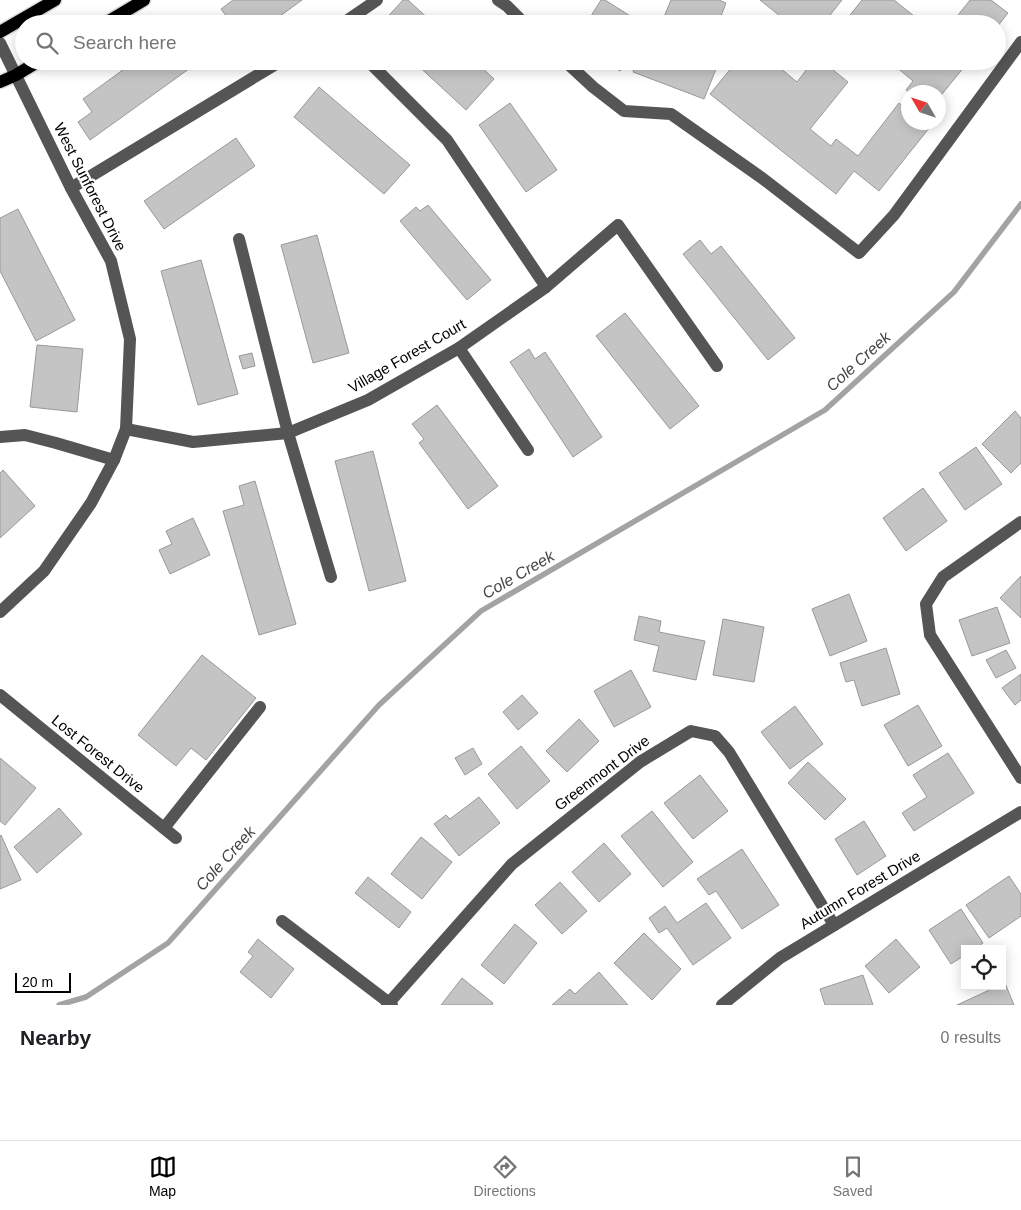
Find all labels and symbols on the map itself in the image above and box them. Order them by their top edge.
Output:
north arrow [901,85,946,130]
street label: West Sunforest Drive [51,120,130,254]
street label: Village Forest Court [345,315,469,396]
water label: Cole Creek [823,328,895,394]
water label: Cole Creek [479,547,558,602]
street label: Lost Forest Drive [49,711,148,796]
street label: Greenmont Drive [551,731,652,814]
water label: Cole Creek [192,822,259,894]
street label: Autumn Forest Drive [796,847,923,932]
scale bar [15,970,71,993]

